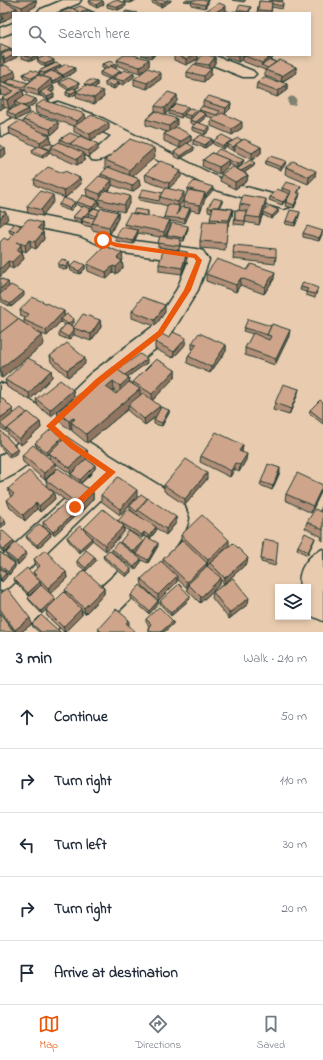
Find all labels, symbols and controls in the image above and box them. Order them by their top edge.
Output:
search box [12,12,311,56]
icon: search [26,23,48,45]
text: Search here [58,23,130,45]
route start [94,231,112,249]
route end [66,498,84,516]
map controls [275,584,311,620]
button: layers [275,584,311,620]
text: 3 min [16,646,52,671]
text: Walk · 210 m [243,649,307,668]
icon: ahead [16,706,38,728]
text: Continue [54,706,108,728]
text: 50 m [281,707,307,726]
icon: right [16,770,38,792]
text: Turn right [54,770,112,792]
text: 110 m [280,771,307,790]
icon: left [16,834,38,856]
text: Turn left [54,834,107,856]
text: 30 m [283,835,307,854]
icon: right [16,898,38,920]
text: Turn right [54,898,112,920]
text: 20 m [282,899,307,918]
icon: arrive [16,962,38,984]
text: Arrive at destination [54,962,178,984]
tab: Map [38,1013,60,1053]
tab: Directions [135,1013,181,1053]
tab: Saved [257,1013,285,1053]

